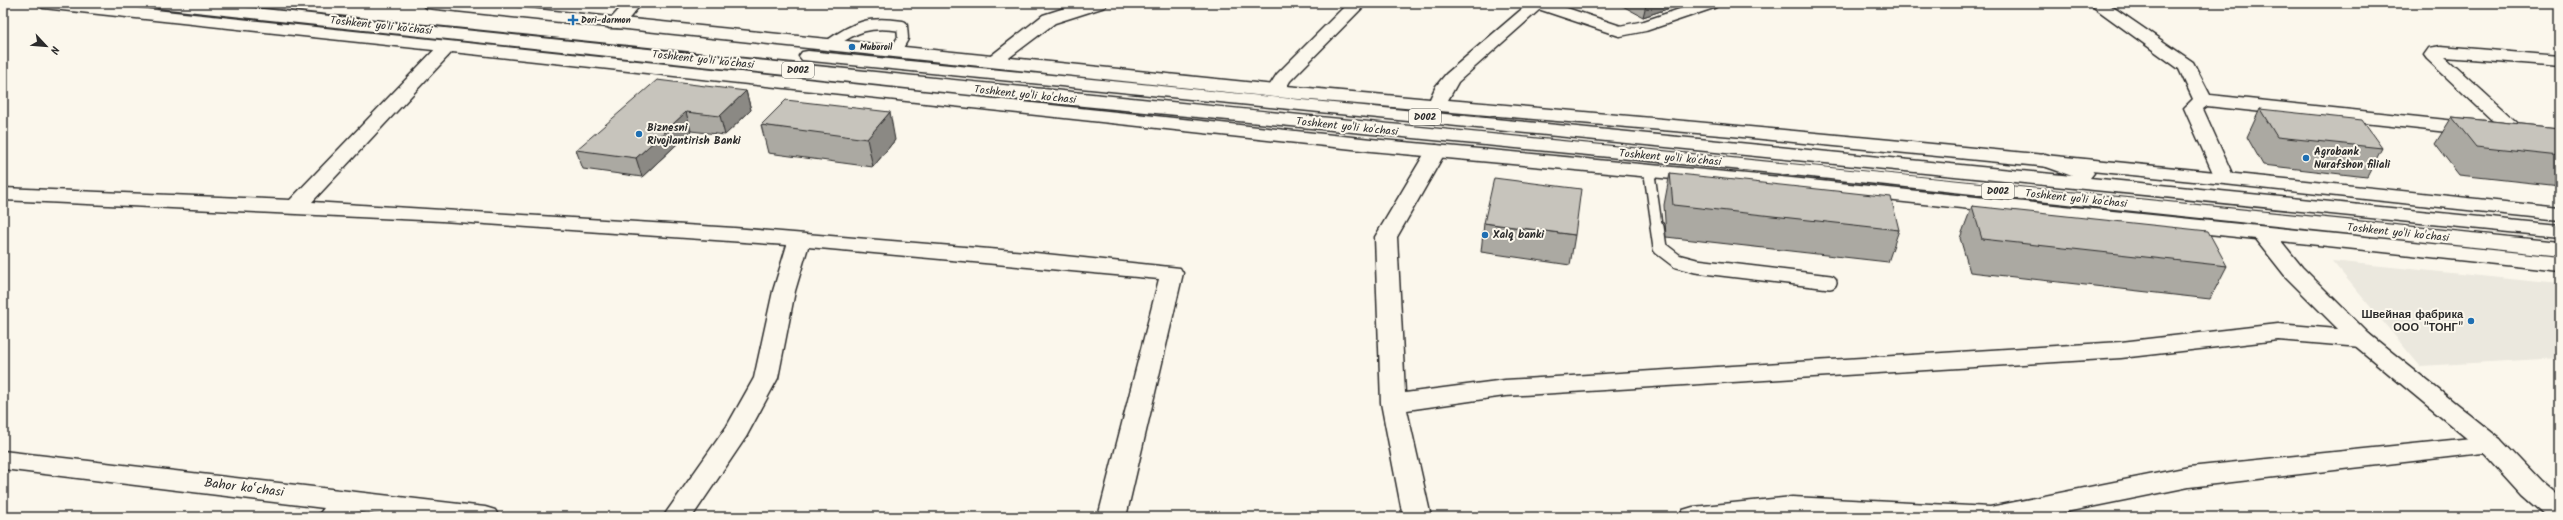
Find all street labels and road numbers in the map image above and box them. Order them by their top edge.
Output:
street label: Toshkent yo'li ko'chasi [329,12,433,40]
street label: Toshkent yo'li ko'chasi [651,46,755,74]
road number: D002 [782,62,814,78]
street label: Toshkent yo'li ko'chasi [973,81,1077,109]
road number: D002 [1409,109,1441,125]
street label: Toshkent yo'li ko'chasi [1295,113,1399,141]
street label: Toshkent yo'li ko'chasi [1618,145,1722,171]
road number: D002 [1982,183,2014,199]
street label: Toshkent yo'li ko'chasi [2024,185,2128,213]
street label: Toshkent yo'li ko'chasi [2346,219,2450,247]
street label: Bahor ko‘chasi [203,473,286,503]

